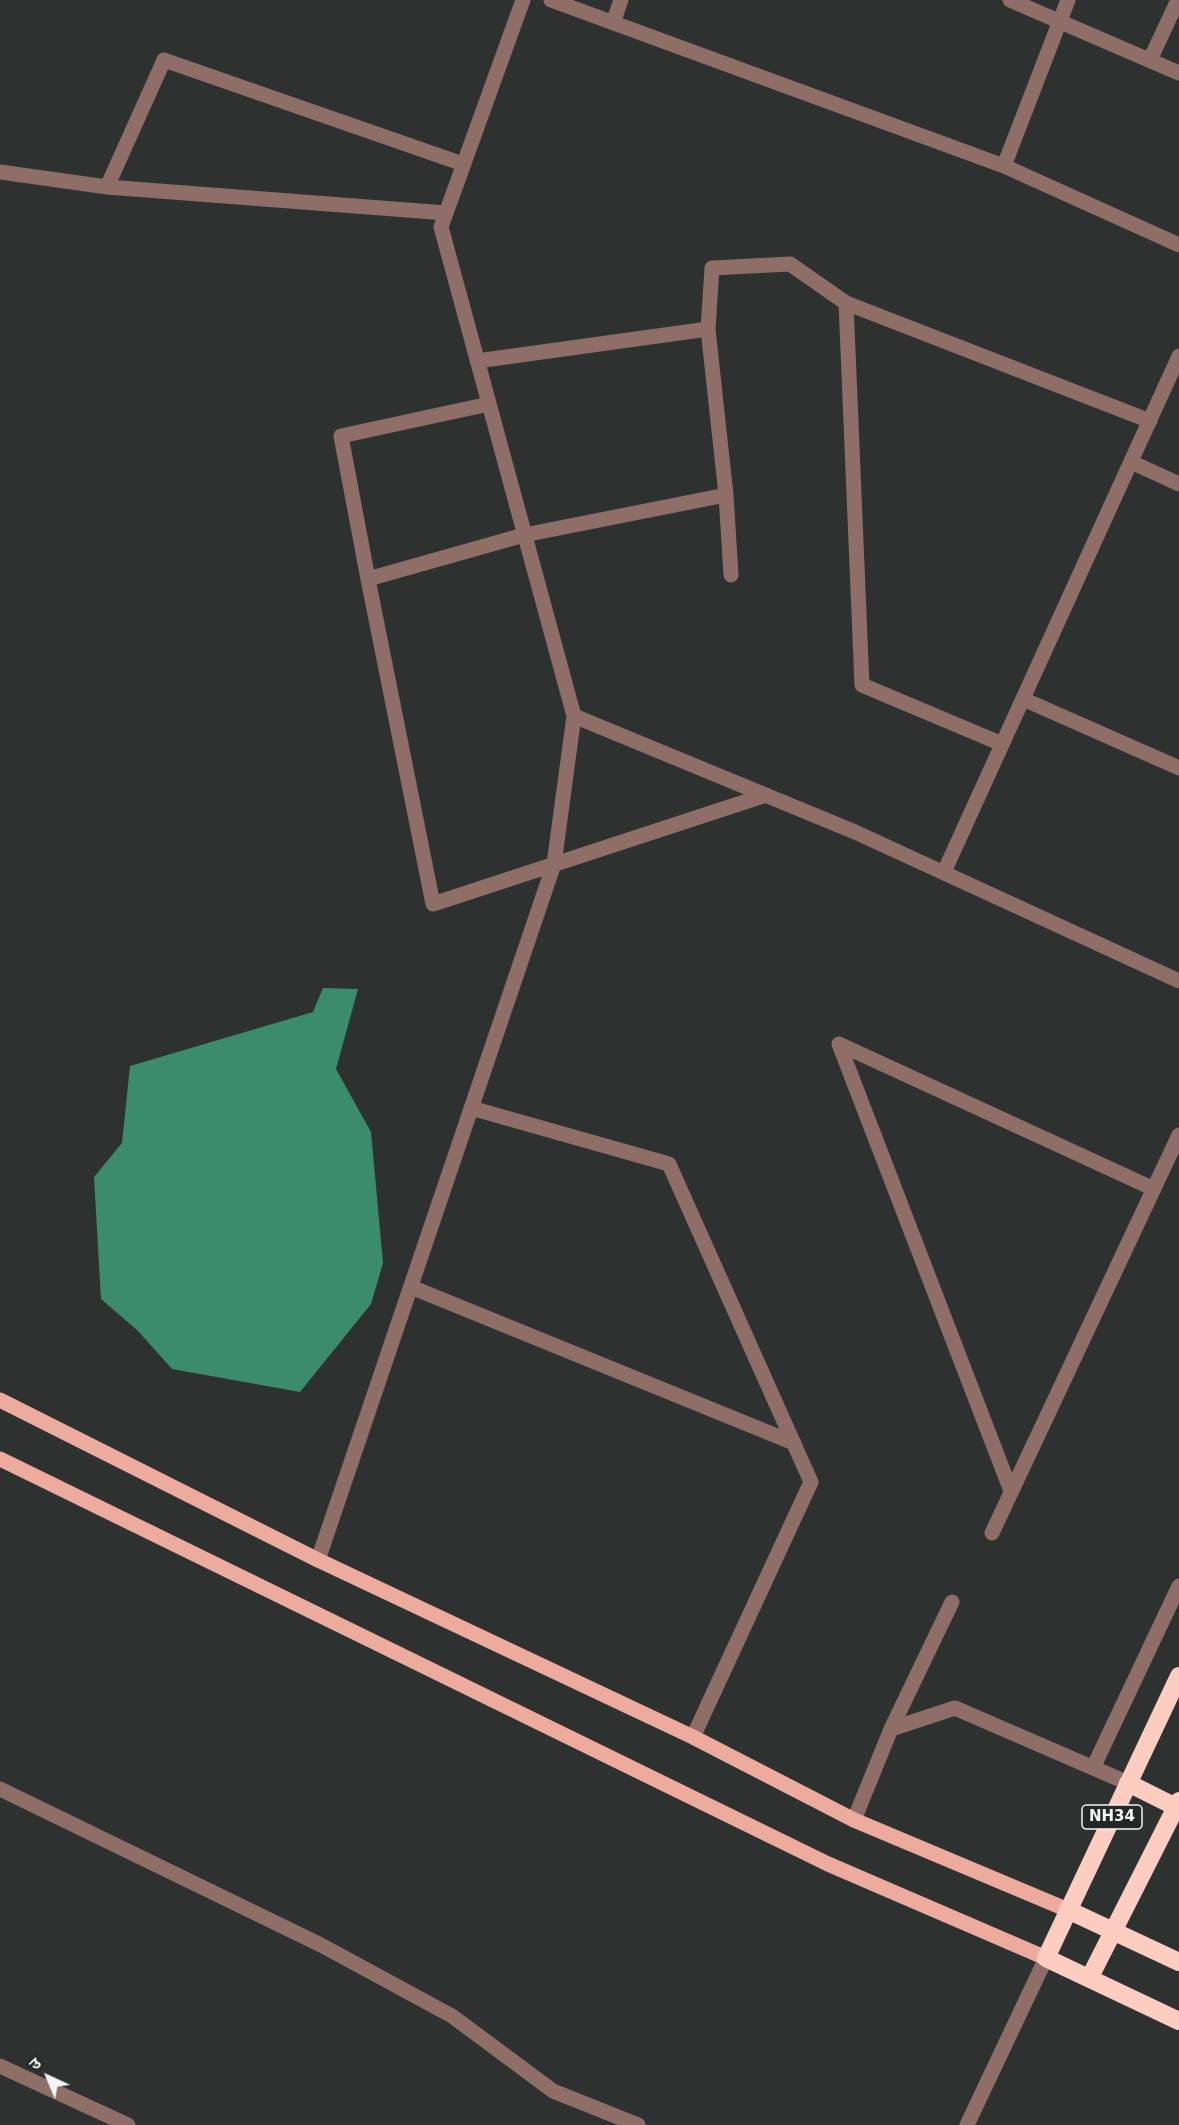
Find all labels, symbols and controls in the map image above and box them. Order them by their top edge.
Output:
road number: NH34 [1082,1805,1142,1829]
north arrow [18,2047,78,2107]
text: उ [25,2054,45,2074]

